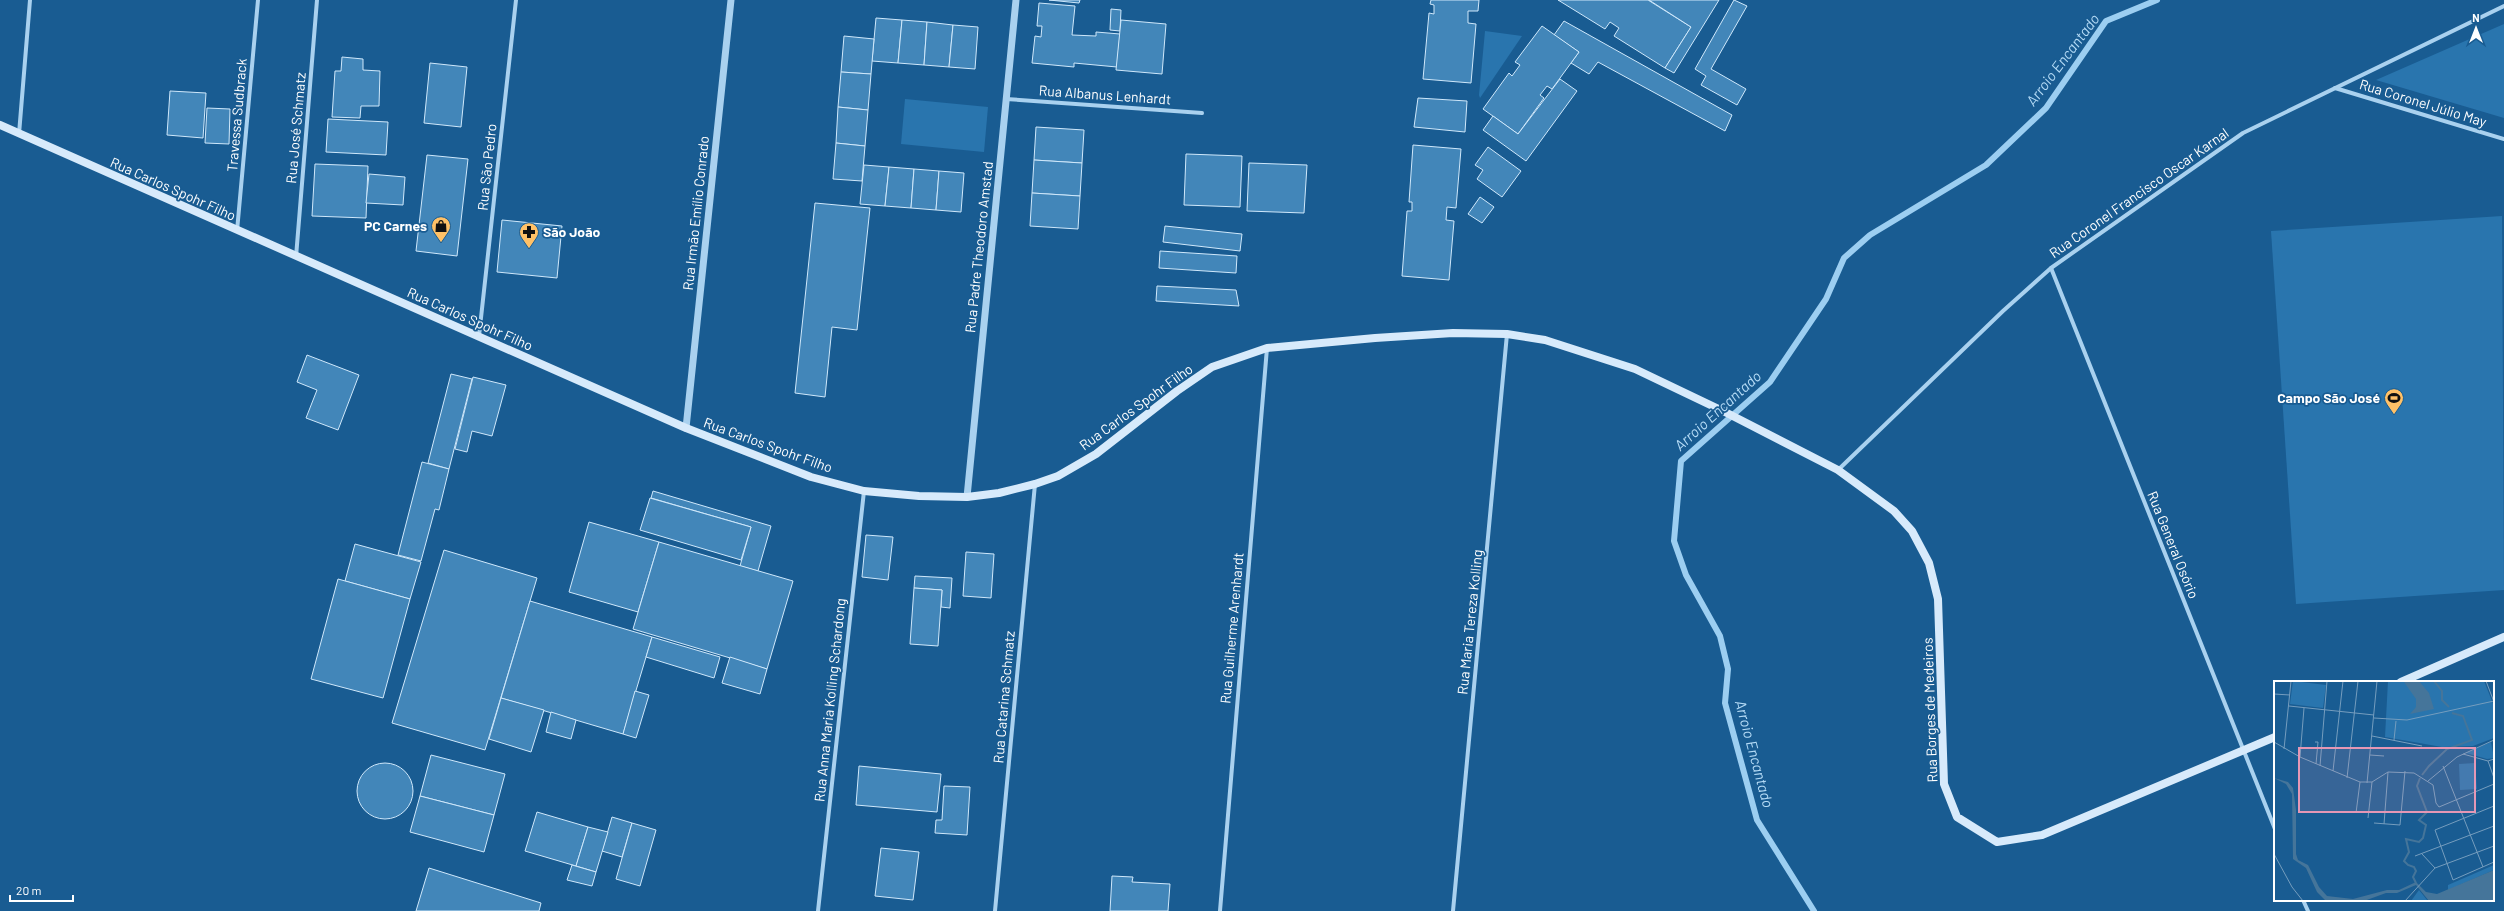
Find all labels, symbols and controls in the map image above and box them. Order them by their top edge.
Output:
north arrow [2456,8,2496,48]
water label: Arroio Encantado [2022,10,2103,109]
text: N [2472,11,2480,24]
street label: Travessa Sudbrack [223,58,250,172]
street label: Rua José Schmatz [282,72,309,184]
street label: Rua Coronel Júlio May [2357,75,2489,130]
street label: Rua Albanus Lenhardt [1038,81,1172,108]
street label: Rua São Pedro [473,123,500,211]
street label: Rua Coronel Francisco Oscar Karnal [2046,124,2232,261]
street label: Rua Irmão Emílio Conrado [679,135,712,291]
street label: Rua Carlos Spohr Filho [108,153,239,224]
street label: Rua Padre Theodoro Amstad [961,160,996,334]
shop icon: PC Carnes [430,215,452,243]
place label: PC Carnes [364,217,427,234]
pharmacy icon: São João [518,221,540,249]
place label: São João [543,223,601,240]
street label: Rua Carlos Spohr Filho [405,283,536,354]
street label: Rua Carlos Spohr Filho [1076,360,1196,453]
water label: Arroio Encantado [1670,366,1765,454]
sports icon: Campo São José [2383,387,2405,415]
place label: Campo São José [2277,389,2380,406]
street label: Rua Carlos Spohr Filho [701,413,835,476]
street label: Rua General Osório [2144,489,2203,601]
street label: Rua Maria Tereza Kolling [1453,548,1486,695]
street label: Rua Guilherme Arenhardt [1216,552,1247,704]
street label: Rua Anna Maria Kolling Schardong [810,597,849,803]
street label: Rua Catarina Schmatz [989,630,1018,764]
street label: Rua Borges de Medeiros [1918,637,1941,783]
inset map [2274,681,2494,901]
water label: Arroio Encantado [1732,698,1778,810]
scale bar [10,877,73,903]
text: 20 m [16,883,42,897]

